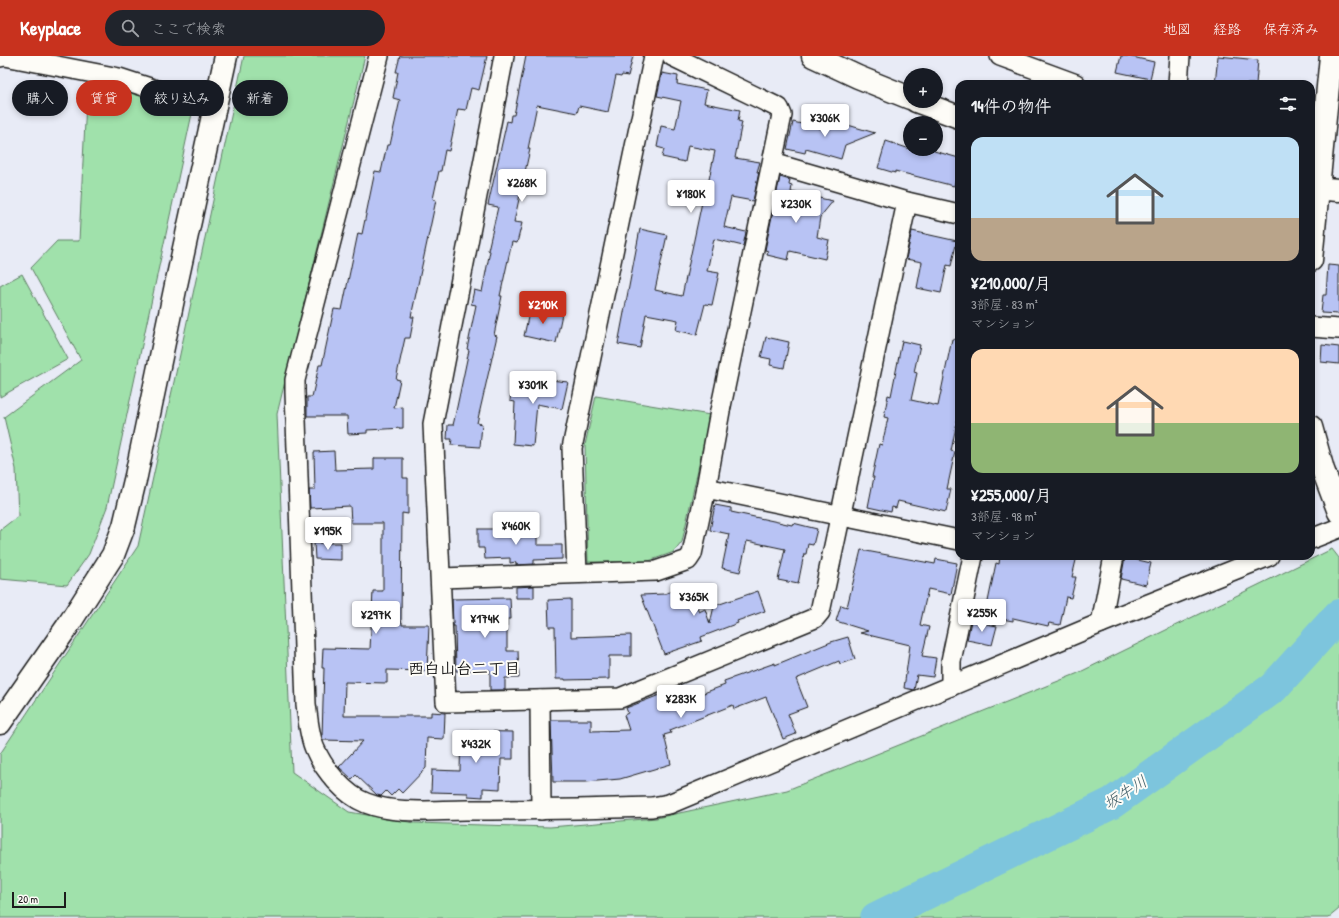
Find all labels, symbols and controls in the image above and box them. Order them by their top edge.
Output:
search box [105,10,385,46]
text: Keyplace [20,15,81,41]
icon: search [119,17,141,39]
text: ここで検索 [151,18,226,39]
text: 地図 [1163,19,1191,38]
text: 経路 [1213,19,1241,38]
text: 保存済み [1263,19,1319,38]
map controls [903,68,943,156]
button: + [903,68,943,108]
chip: 購入 [12,80,68,116]
chip: 賃貸 [76,80,132,116]
chip: 絞り込み [140,80,224,116]
chip: 新着 [232,80,288,116]
icon: filters [1277,93,1299,115]
text: 14件の物件 [971,94,1052,117]
pin: ¥306K [797,104,853,138]
text: ¥306K [810,108,840,126]
button: − [903,116,943,156]
icon: home [1099,163,1171,235]
pin: ¥268K [494,169,550,203]
text: ¥268K [507,173,537,191]
pin: ¥180K [663,180,719,214]
text: ¥180K [676,184,706,202]
pin: ¥230K [768,190,824,224]
text: ¥230K [781,194,811,212]
text: ¥210,000/月 [971,271,1051,294]
pin: ¥210K [515,291,571,325]
text: ¥210K [528,295,558,313]
text: 3部屋 · 83 m² [971,295,1038,313]
text: マンション [971,314,1035,332]
pin: ¥301K [505,371,561,405]
text: ¥301K [518,375,548,393]
icon: home [1099,375,1171,447]
text: ¥255,000/月 [971,483,1052,506]
text: 3部屋 · 98 m² [971,507,1037,525]
pin: ¥460K [488,512,544,546]
text: ¥460K [502,516,530,534]
pin: ¥195K [300,517,356,551]
text: ¥195K [314,521,342,539]
text: マンション [971,526,1035,544]
pin: ¥365K [666,583,722,617]
text: ¥365K [679,587,709,605]
pin: ¥255K [954,599,1010,633]
pin: ¥297K [348,601,404,635]
text: ¥255K [967,603,997,621]
text: ¥297K [361,605,391,623]
pin: ¥174K [457,605,513,639]
text: ¥174K [471,609,499,627]
district label: 西白山台二丁目 [408,657,520,679]
pin: ¥283K [653,685,709,719]
text: ¥283K [666,689,696,707]
pin: ¥432K [448,730,504,764]
text: ¥432K [461,734,491,752]
water label: 坂牛川 [1099,770,1151,814]
scale bar [12,890,66,909]
text: 20 m [18,892,38,906]

